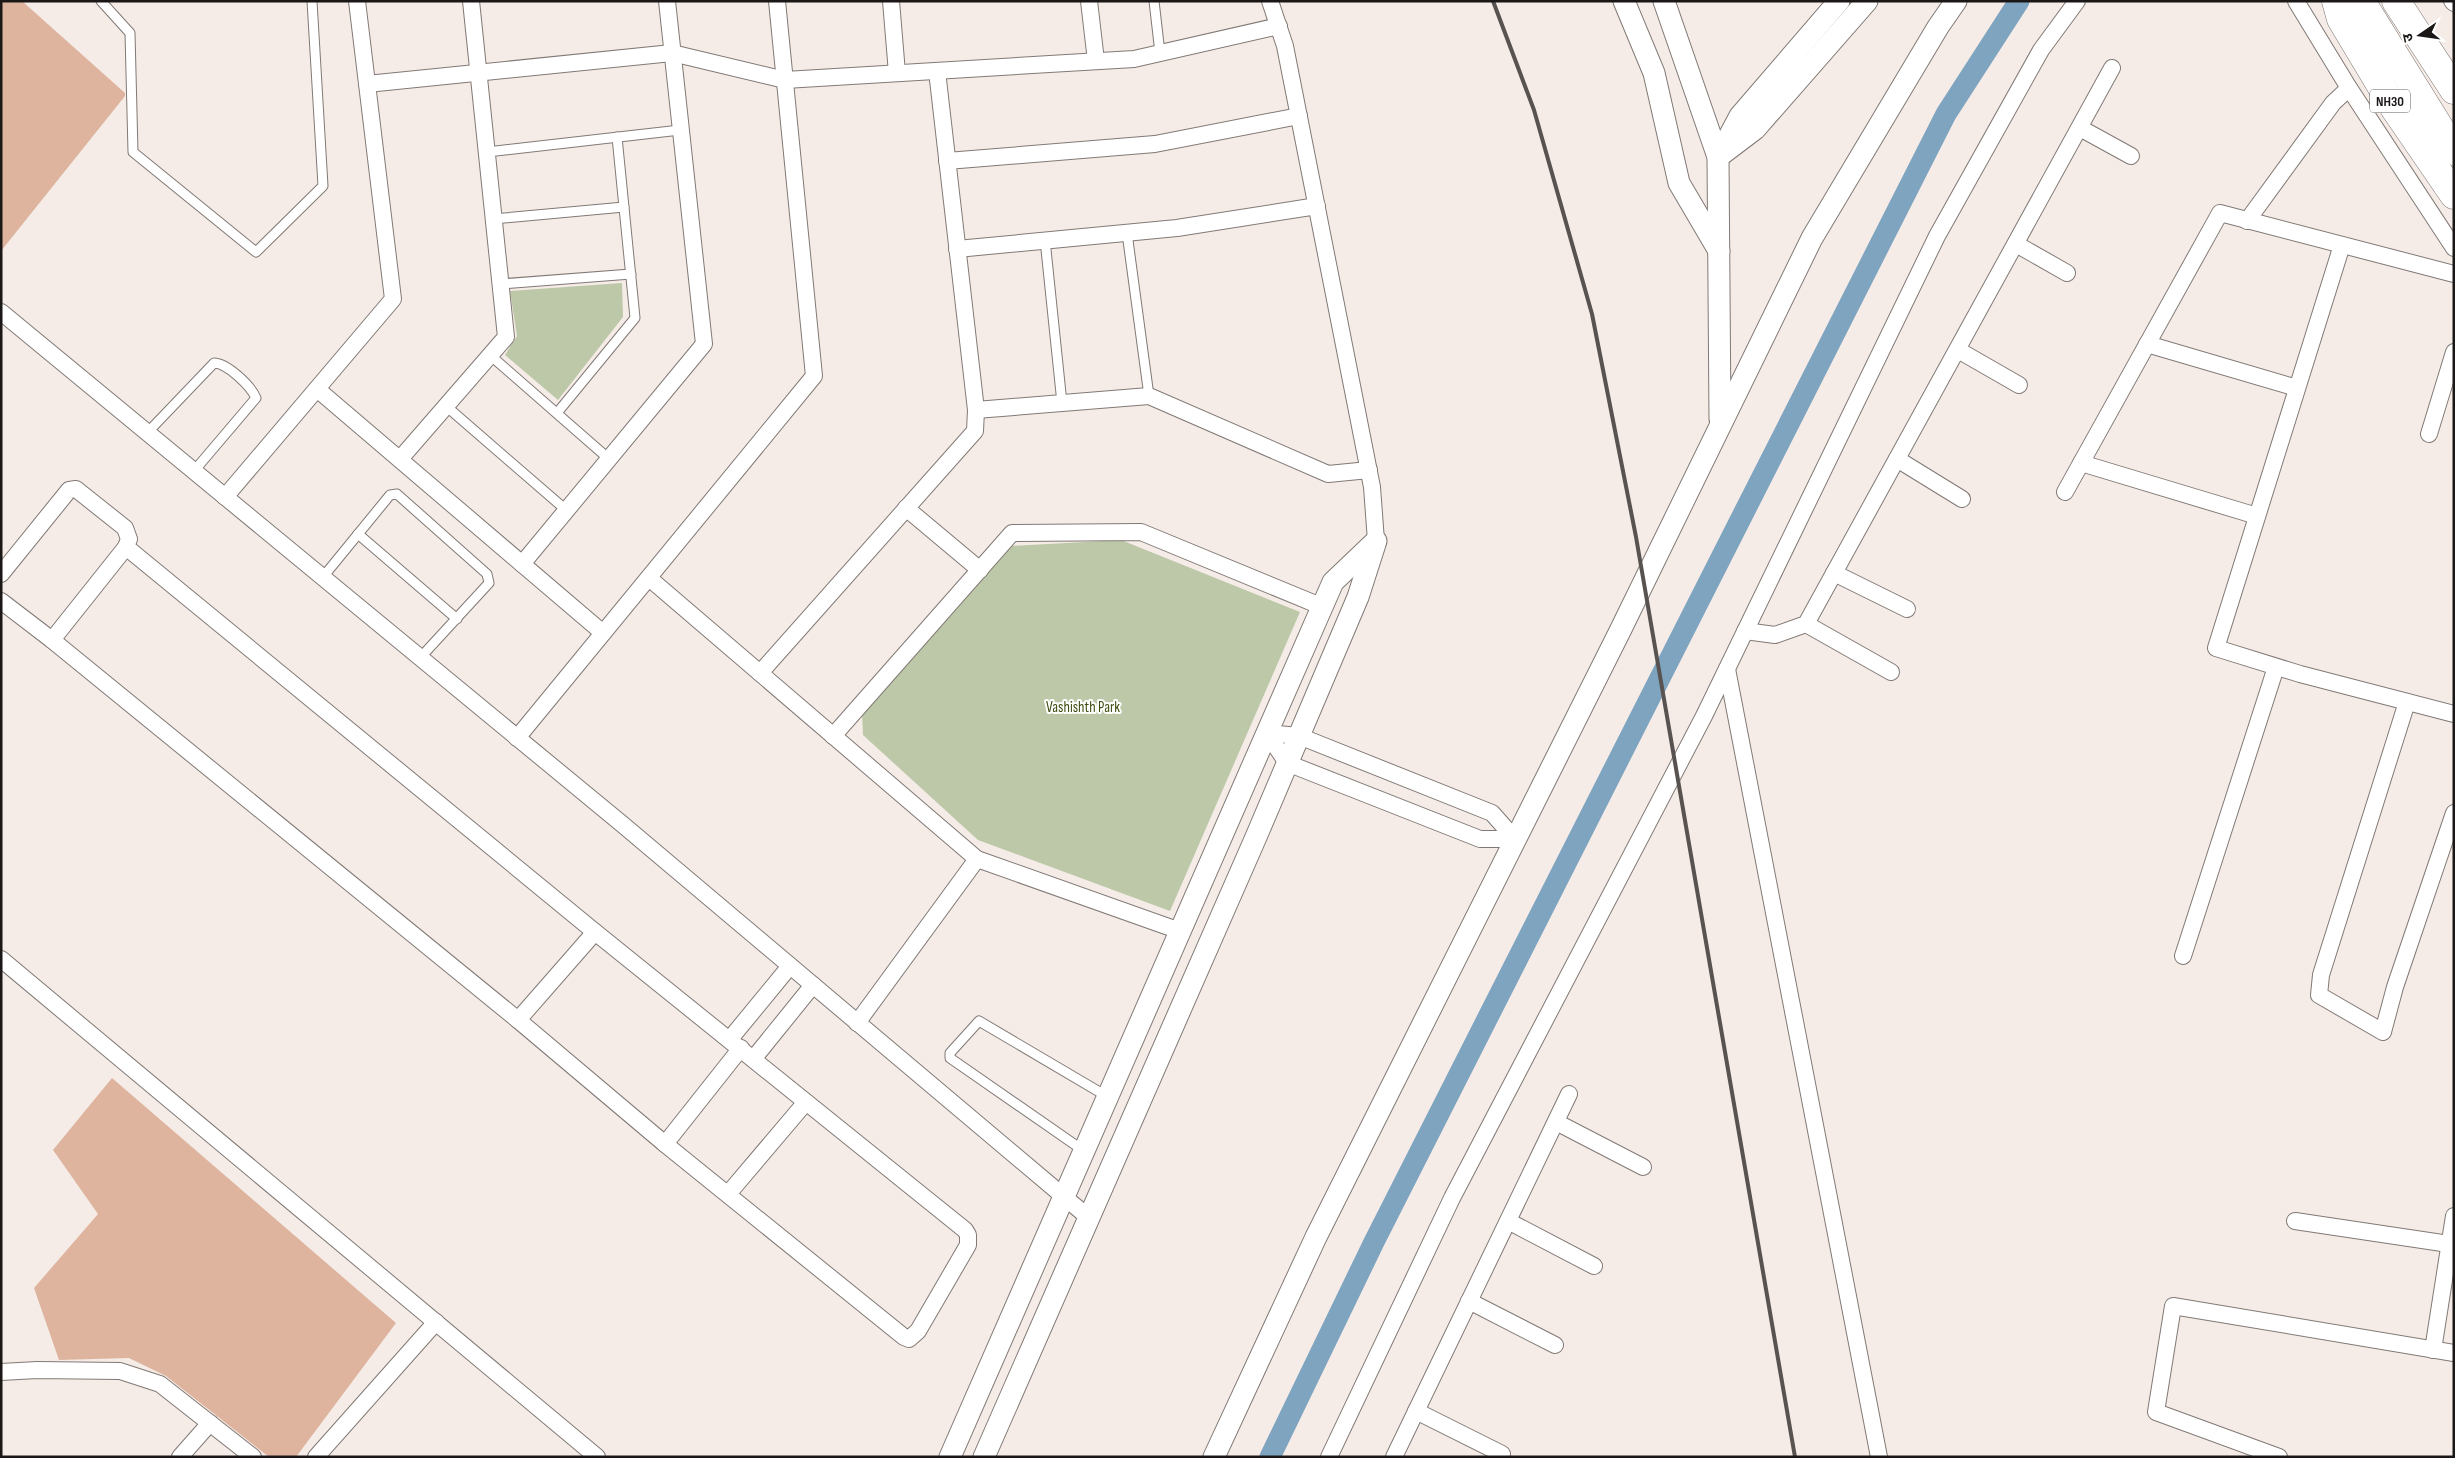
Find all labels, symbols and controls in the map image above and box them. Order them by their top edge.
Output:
north arrow [2395,10,2445,60]
text: उ [2398,31,2417,44]
road number: NH30 [2370,90,2410,112]
park label: Vashishth Park [1046,698,1120,717]

